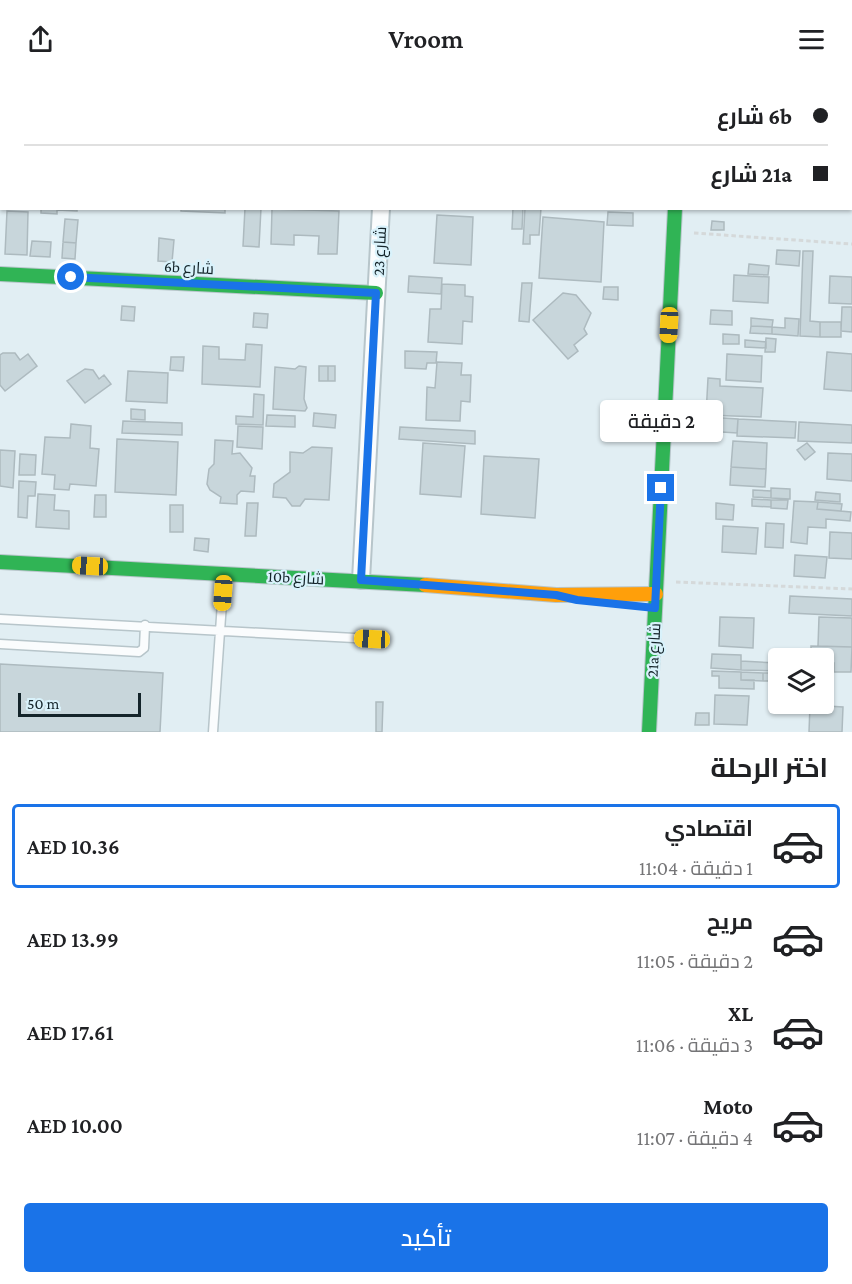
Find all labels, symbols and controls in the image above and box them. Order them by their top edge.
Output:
icon: share [24,23,57,56]
icon: menu [795,23,828,56]
text: Vroom [388,24,464,54]
text: 6b شارع [717,104,792,129]
text: 21a شارع [711,162,792,187]
street label: شارع 23 [370,226,392,276]
street label: 6b شارع [163,258,214,280]
route start [57,263,84,290]
car [659,307,679,343]
callout: 2 دقيقة [600,401,722,443]
text: 2 دقيقة [628,410,695,432]
route end [647,474,674,501]
car [72,556,108,576]
street label: 10b شارع [267,568,325,590]
car [213,574,233,612]
street label: 21a شارع [644,622,666,678]
car [354,629,390,649]
map controls [768,648,834,714]
button: layers [768,648,834,714]
scale bar [18,690,141,718]
text: 50 m [27,695,59,712]
text: اختر الرحلة [711,753,828,783]
text: اقتصادي [664,816,753,841]
icon: car [771,819,825,873]
text: AED 10.36 [27,834,120,859]
text: 1 دقيقة · 11:04 [639,857,753,879]
text: مريح [707,909,753,934]
icon: car [771,912,825,966]
text: AED 13.99 [27,927,119,952]
text: 2 دقيقة · 11:05 [637,950,753,972]
text: XL [728,1001,753,1026]
icon: car [771,1005,825,1059]
text: AED 17.61 [27,1020,114,1045]
text: 3 دقيقة · 11:06 [636,1034,753,1056]
text: Moto [703,1094,753,1119]
icon: car [771,1098,825,1152]
text: AED 10.00 [27,1113,123,1138]
text: 4 دقيقة · 11:07 [637,1127,753,1149]
button: تأكيد [24,1203,828,1272]

